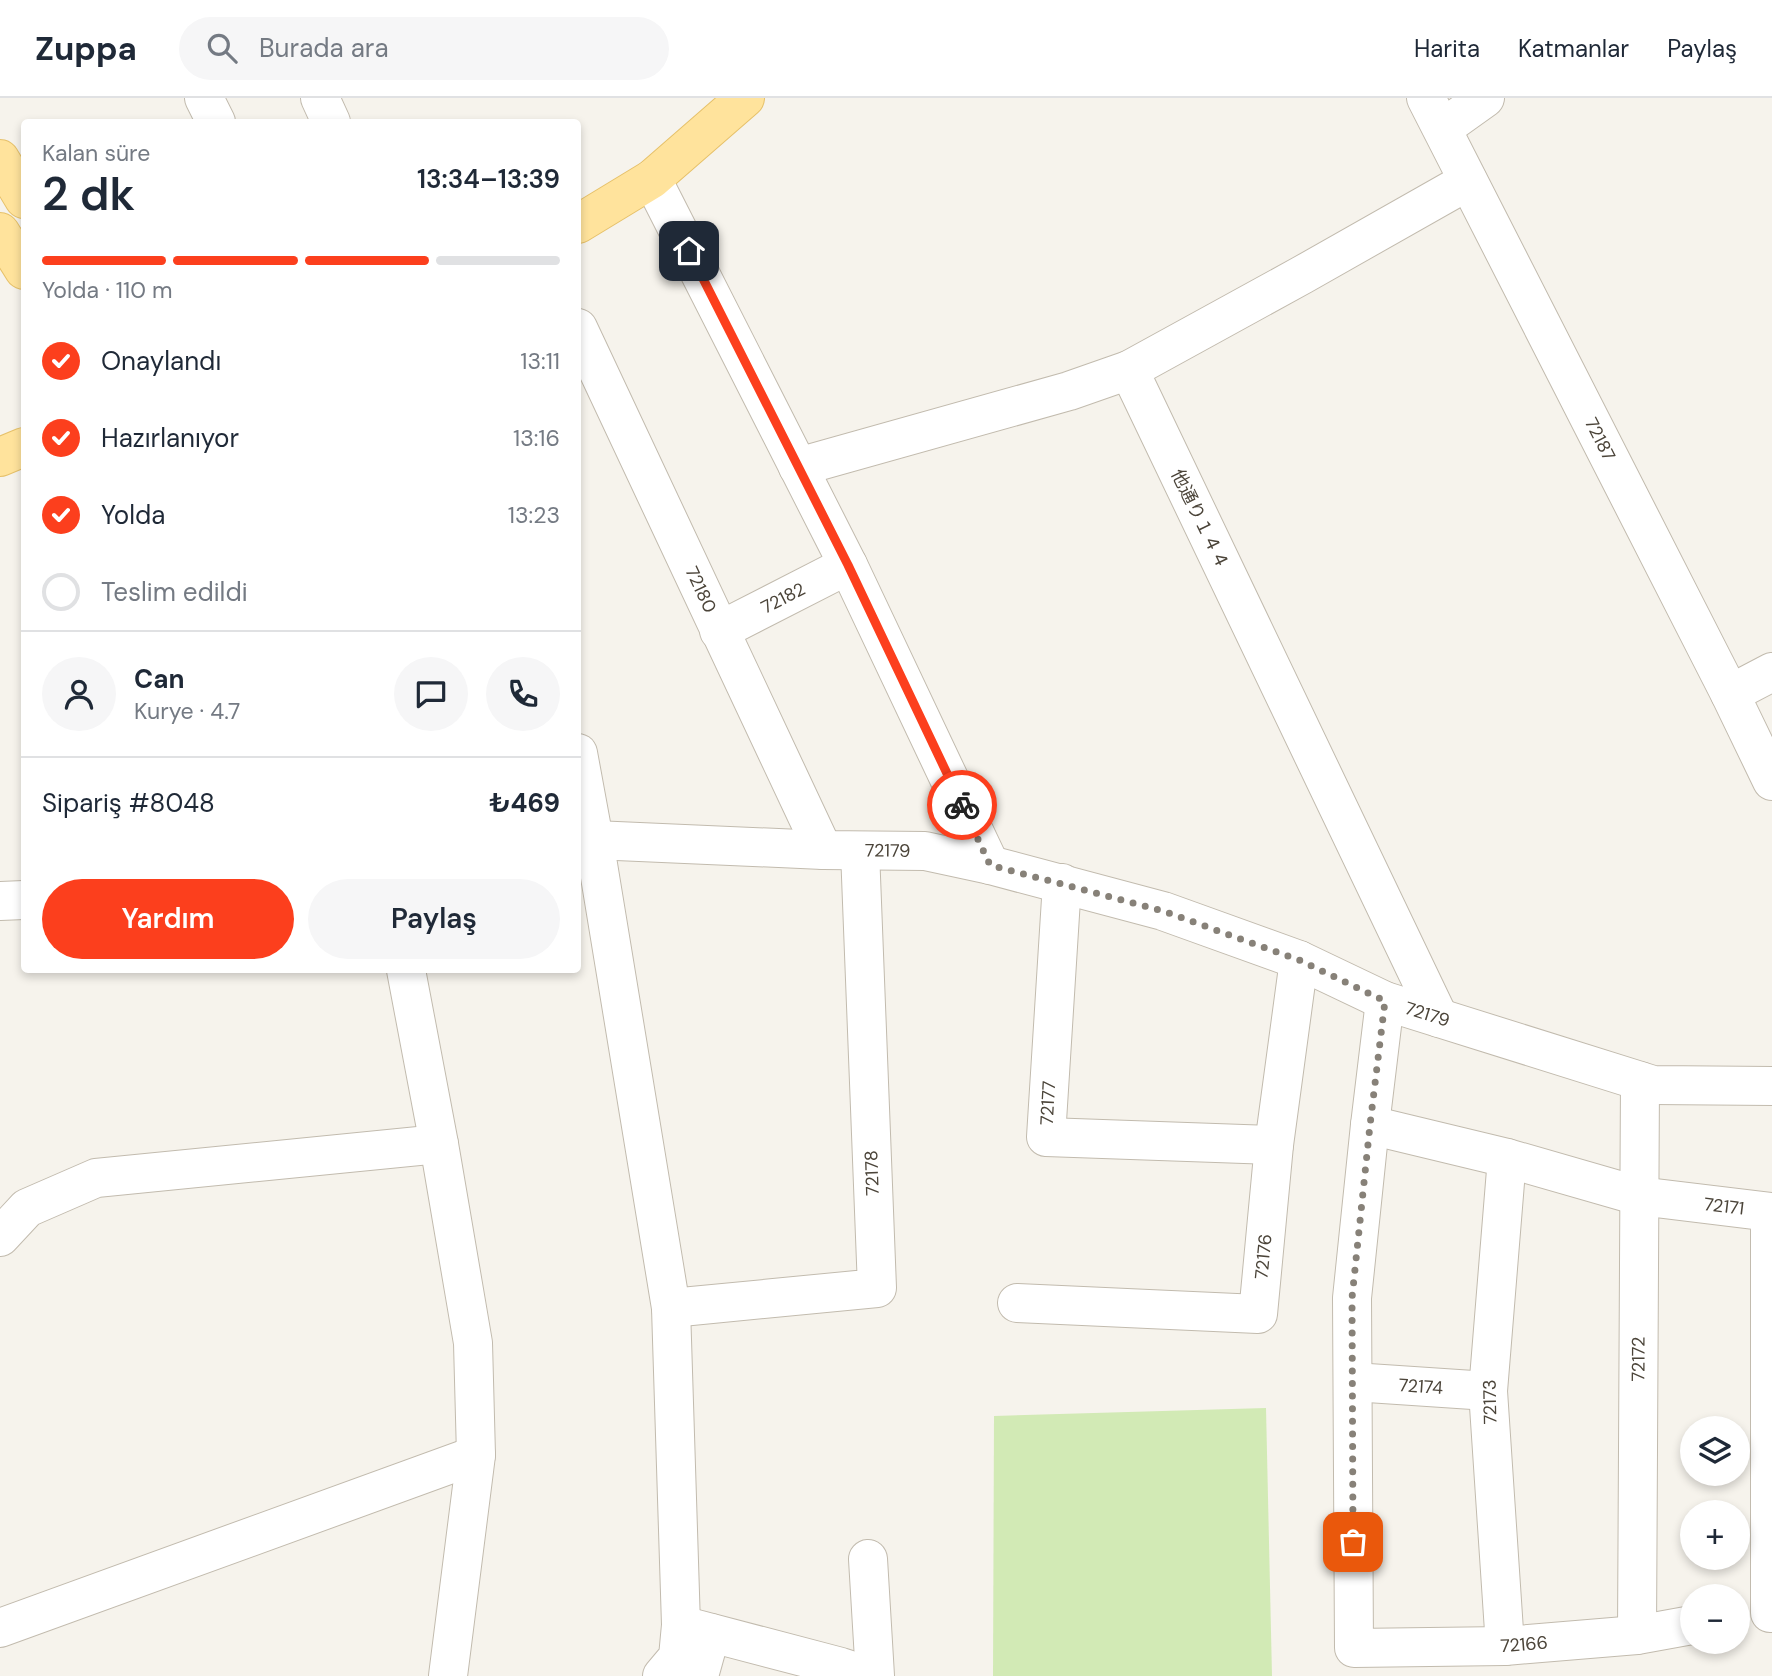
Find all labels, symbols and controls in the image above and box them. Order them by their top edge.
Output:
search box [179,17,669,80]
text: Zuppa [35,27,137,70]
icon: search [203,29,241,67]
text: Burada ara [259,31,389,65]
text: Harita [1414,33,1480,64]
text: Katmanlar [1518,33,1629,64]
text: Paylaş [1667,33,1737,64]
text: Kalan süre [42,138,150,168]
text: 13:34–13:39 [417,162,560,196]
text: 2 dk [42,164,135,224]
pin [659,221,719,281]
icon: home [670,232,708,270]
text: Yolda · 110 m [42,275,173,305]
icon: check [42,342,80,380]
text: Onaylandı [101,344,221,378]
text: 13:11 [520,346,560,376]
street label: 72187 [1579,414,1621,465]
icon: check [42,419,80,457]
text: Hazırlanıyor [101,421,239,455]
text: 13:16 [513,423,560,453]
street label: 他通り１４４ [1166,465,1234,573]
icon: check [42,496,80,534]
text: Yolda [101,498,165,532]
text: 13:23 [508,500,560,530]
street label: 72180 [680,563,722,617]
text: Teslim edildi [101,575,248,609]
street label: 72182 [757,577,809,619]
button: person [42,657,116,731]
button: chat [394,657,468,731]
button: phone [486,657,560,731]
text: Can [134,662,184,696]
text: Kurye · 4.7 [134,696,240,726]
courier [927,770,997,840]
text: Sipariş #8048 [42,786,215,820]
text: ₺469 [489,786,560,820]
icon: bike [943,786,981,824]
street label: 72179 [865,838,911,863]
button: Yardım [42,879,294,959]
button: Paylaş [308,879,560,959]
street label: 72179 [1402,996,1453,1033]
street label: 72177 [1035,1080,1061,1126]
street label: 72178 [859,1150,885,1196]
street label: 72171 [1703,1192,1746,1221]
street label: 72176 [1249,1233,1278,1280]
street label: 72172 [1626,1337,1651,1381]
street label: 72174 [1398,1373,1444,1400]
street label: 72173 [1478,1379,1502,1425]
map controls [1680,1416,1750,1654]
button: layers [1680,1416,1750,1486]
button: + [1680,1500,1750,1570]
pin [1323,1512,1383,1572]
icon: bag [1334,1523,1372,1561]
button: − [1680,1584,1750,1654]
street label: 72166 [1500,1630,1549,1658]

